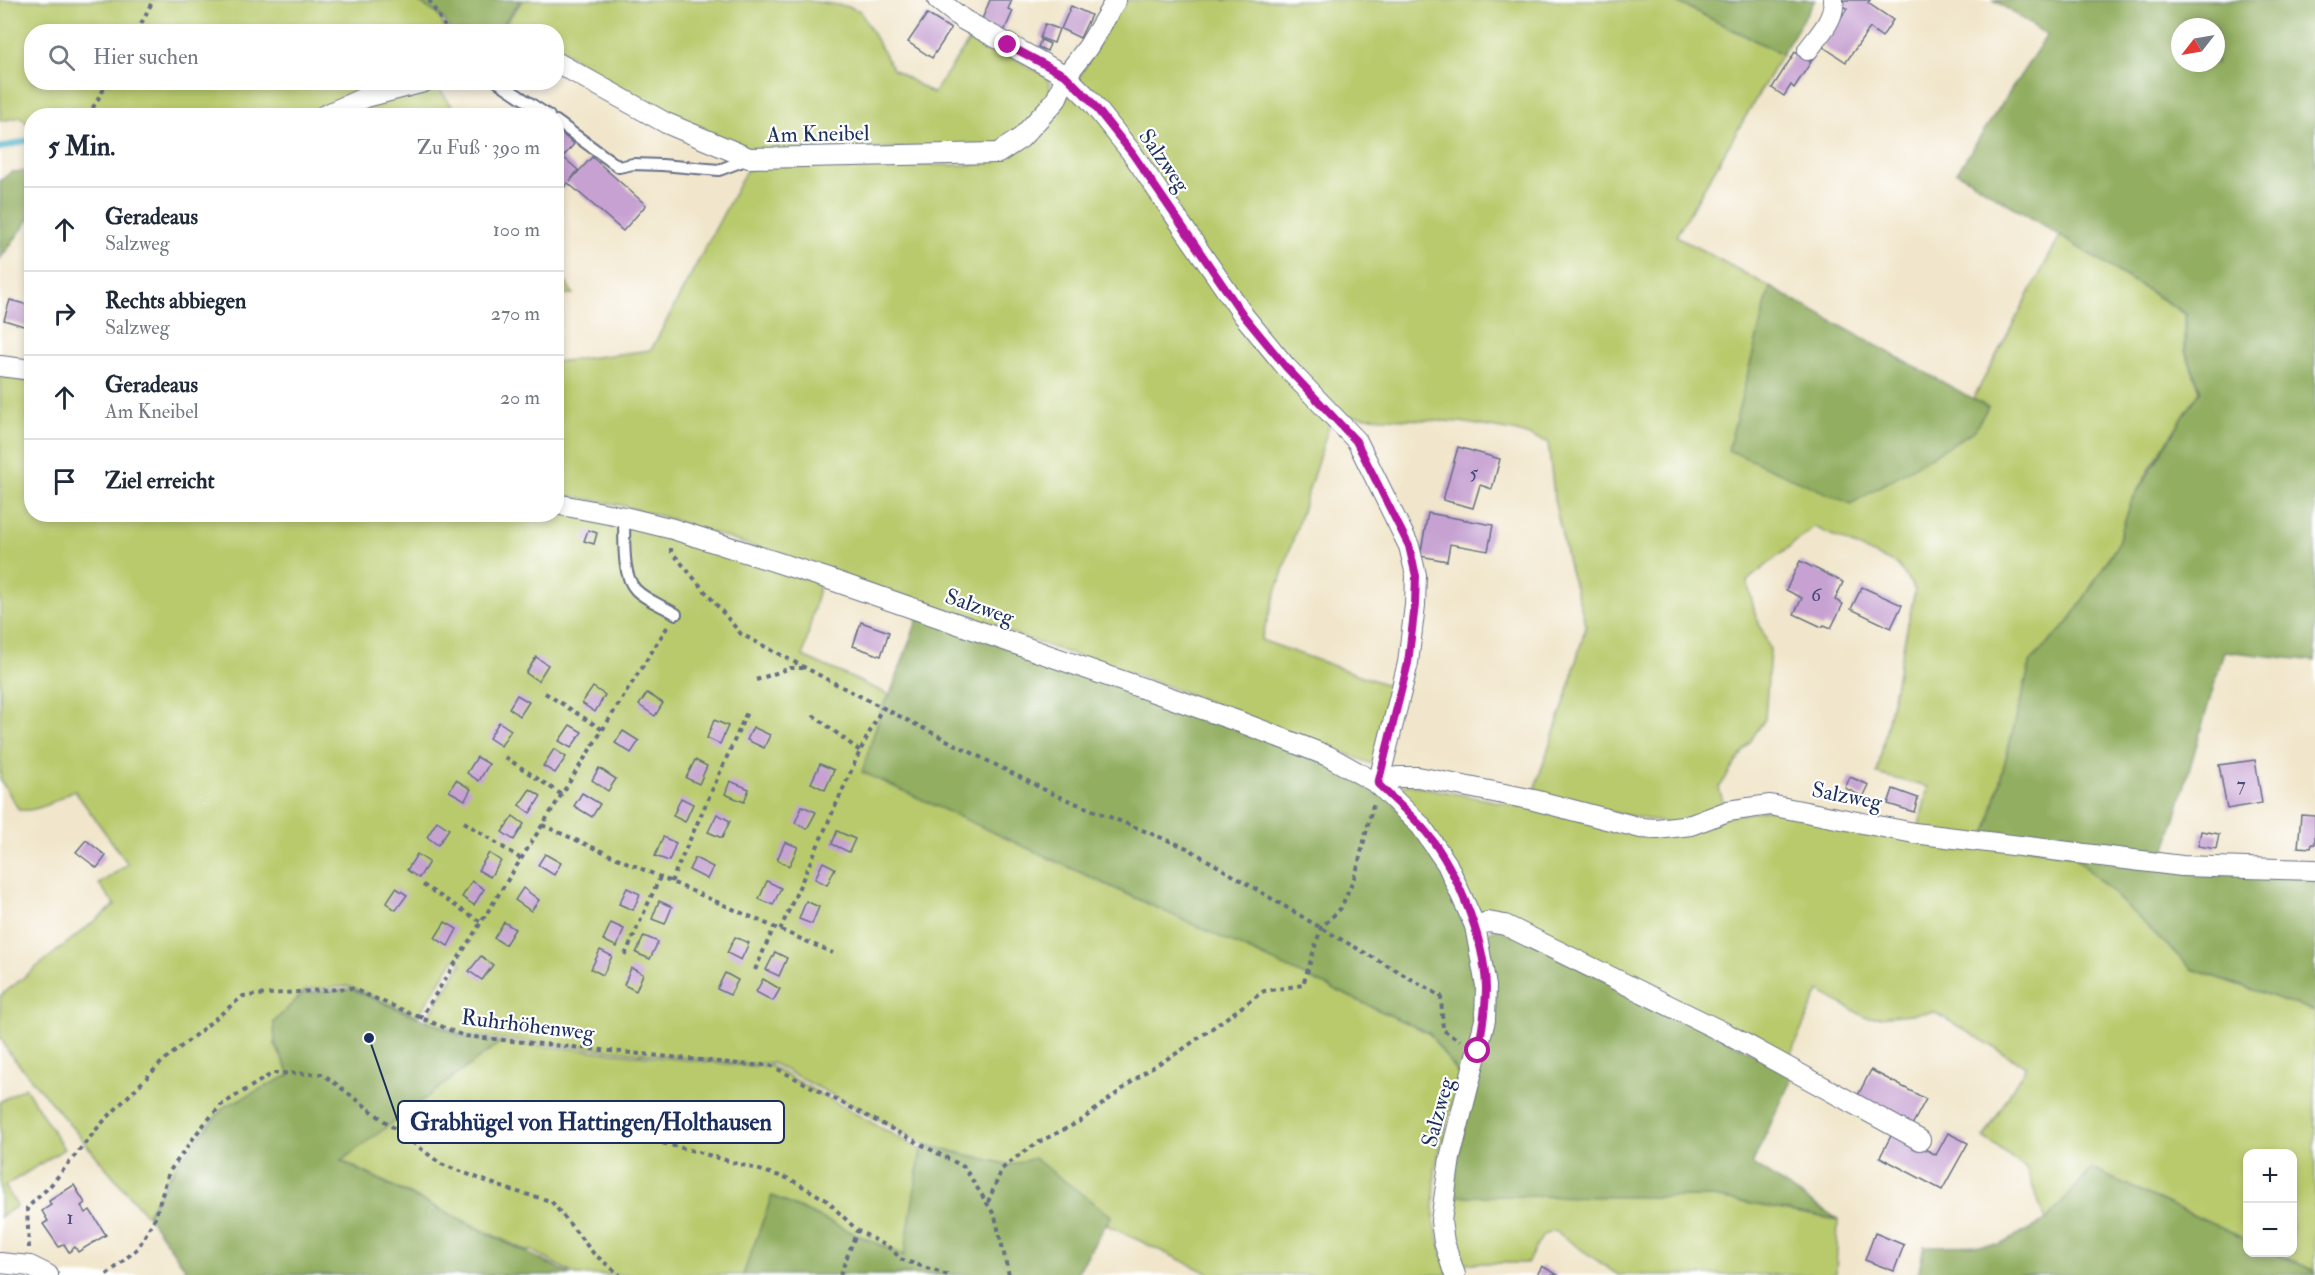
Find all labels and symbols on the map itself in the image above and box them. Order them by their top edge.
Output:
north arrow [2171,18,2225,72]
route end [994,31,1020,57]
street label: Am Kneibel [765,119,870,149]
street label: Salzweg [1132,123,1197,199]
house number: 5 [1470,460,1479,485]
street label: Salzweg [942,582,1019,632]
house number: 6 [1811,582,1822,607]
house number: 7 [2236,772,2246,797]
street label: Salzweg [1809,775,1885,817]
street label: Ruhrhöhenweg [460,1003,597,1047]
route start [1464,1037,1490,1063]
street label: Salzweg [1415,1073,1461,1150]
callout: Grabhügel von Hattingen/Holthausen [398,1101,784,1143]
text: Grabhügel von Hattingen/Holthausen [410,1107,773,1138]
house number: 1 [66,1205,74,1230]

